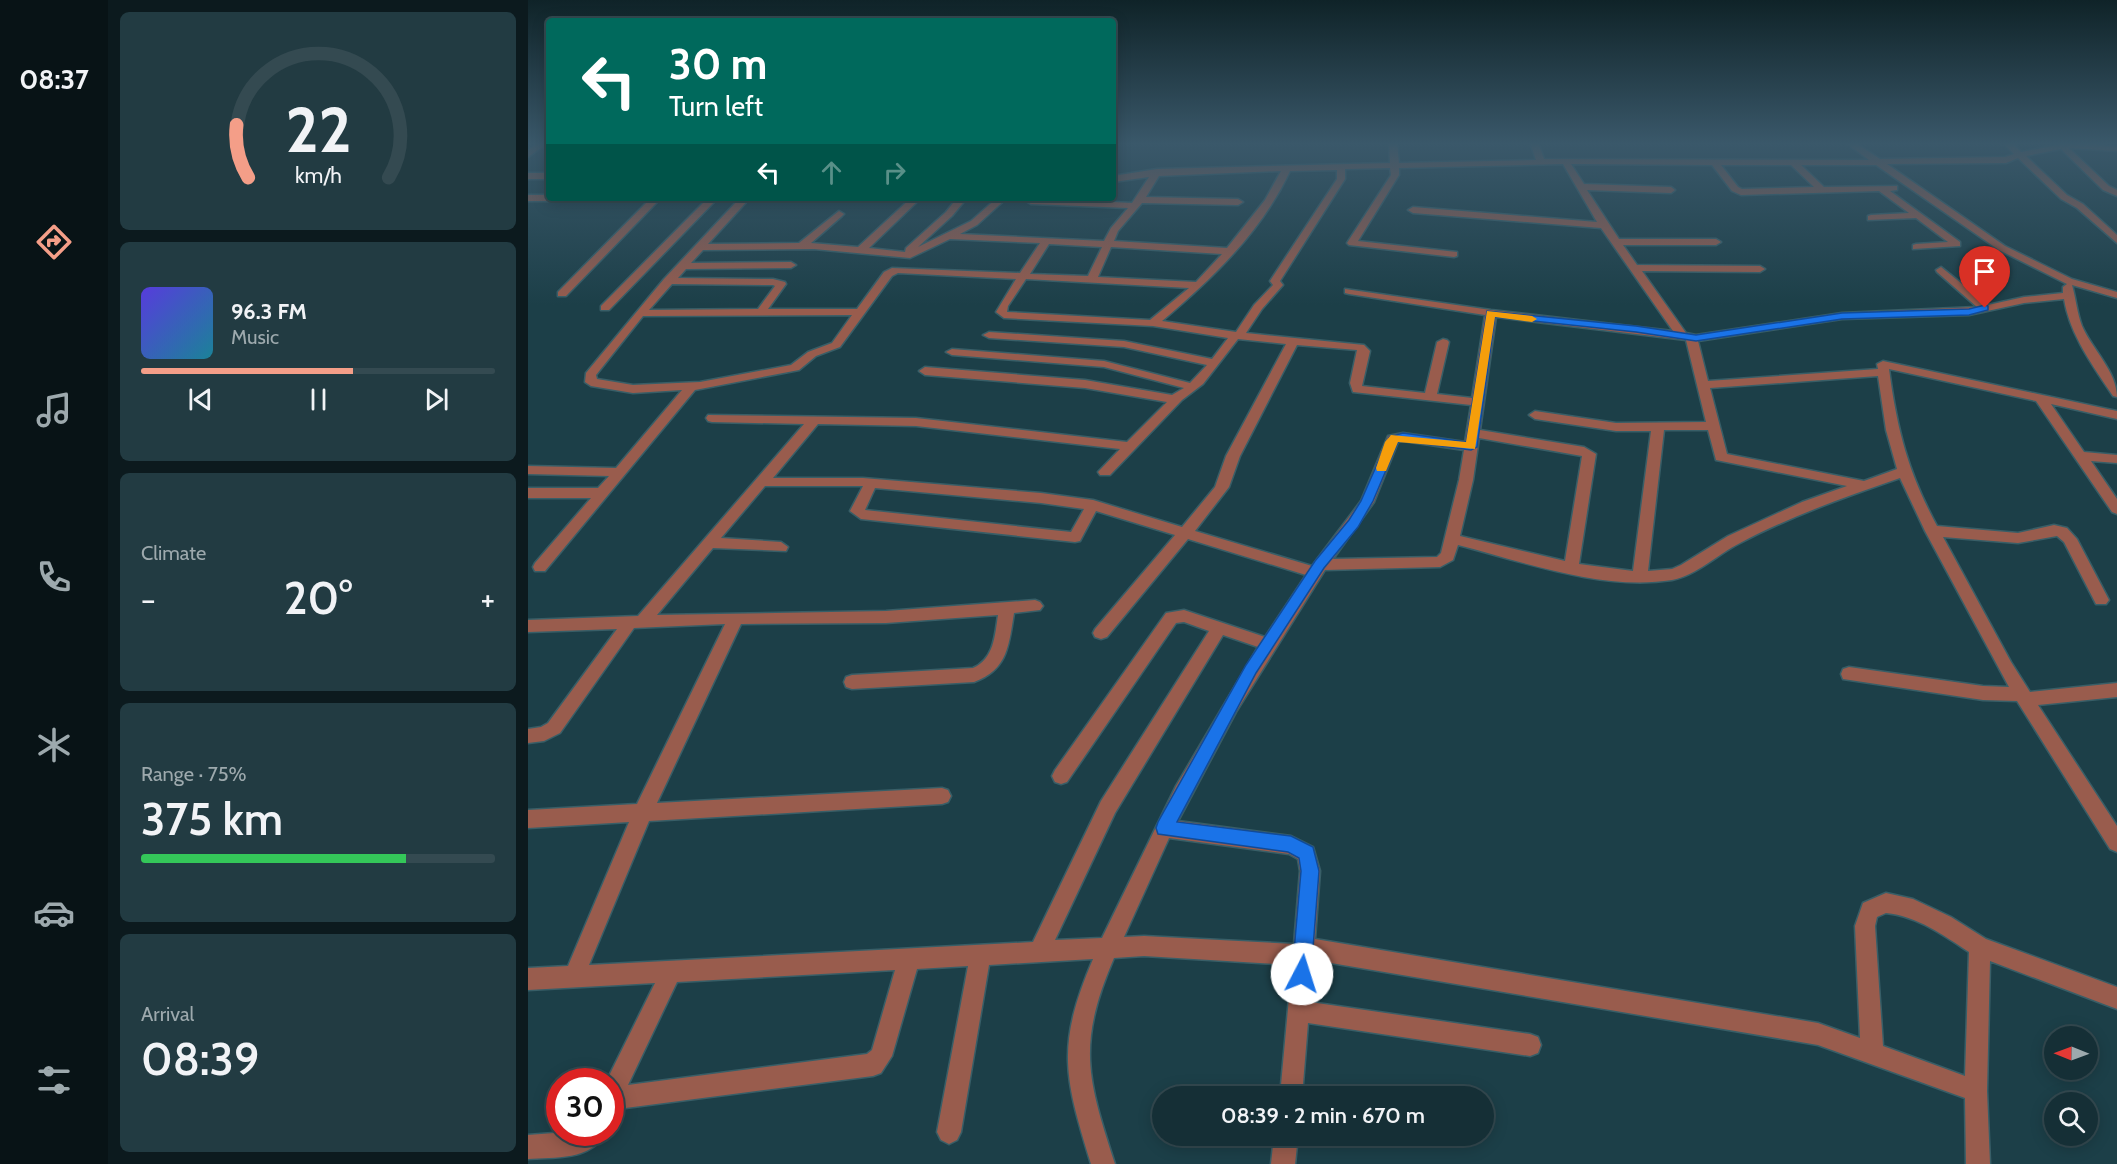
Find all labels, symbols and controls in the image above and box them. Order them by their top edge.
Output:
text: 30 m [669,38,767,90]
icon: left [570,42,648,120]
text: 08:37 [19,63,89,96]
text: Turn left [669,90,763,123]
text: 22 [285,92,351,168]
icon: left [752,156,785,189]
icon: ahead [815,156,848,189]
icon: right [878,156,911,189]
text: km/h [295,163,341,189]
icon: directions [33,221,75,263]
pin [1959,246,2010,308]
icon: arrive [1968,255,2001,288]
text: 96.3 FM [231,298,307,325]
text: Music [231,325,279,349]
icon: previous [184,383,217,416]
icon: pause [302,383,335,416]
icon: next [420,383,453,416]
icon: music [33,389,75,431]
text: Climate [141,541,206,565]
icon: phone [33,556,75,598]
text: 20° [284,571,352,625]
text: − [141,579,156,619]
text: + [480,579,495,619]
icon: climate [33,724,75,766]
text: Range · 75% [141,762,247,786]
text: 375 km [141,792,283,846]
icon: car [33,892,75,934]
position arrow [1270,942,1334,1006]
text: Arrival [141,1002,194,1026]
north arrow [2044,1026,2098,1080]
map controls [2044,1026,2098,1146]
text: 08:39 [141,1032,259,1086]
icon: filters [33,1059,75,1101]
speed limit sign: 30 [546,1068,624,1146]
button: search [2044,1092,2098,1146]
text: 08:39 · 2 min · 670 m [1221,1102,1425,1129]

